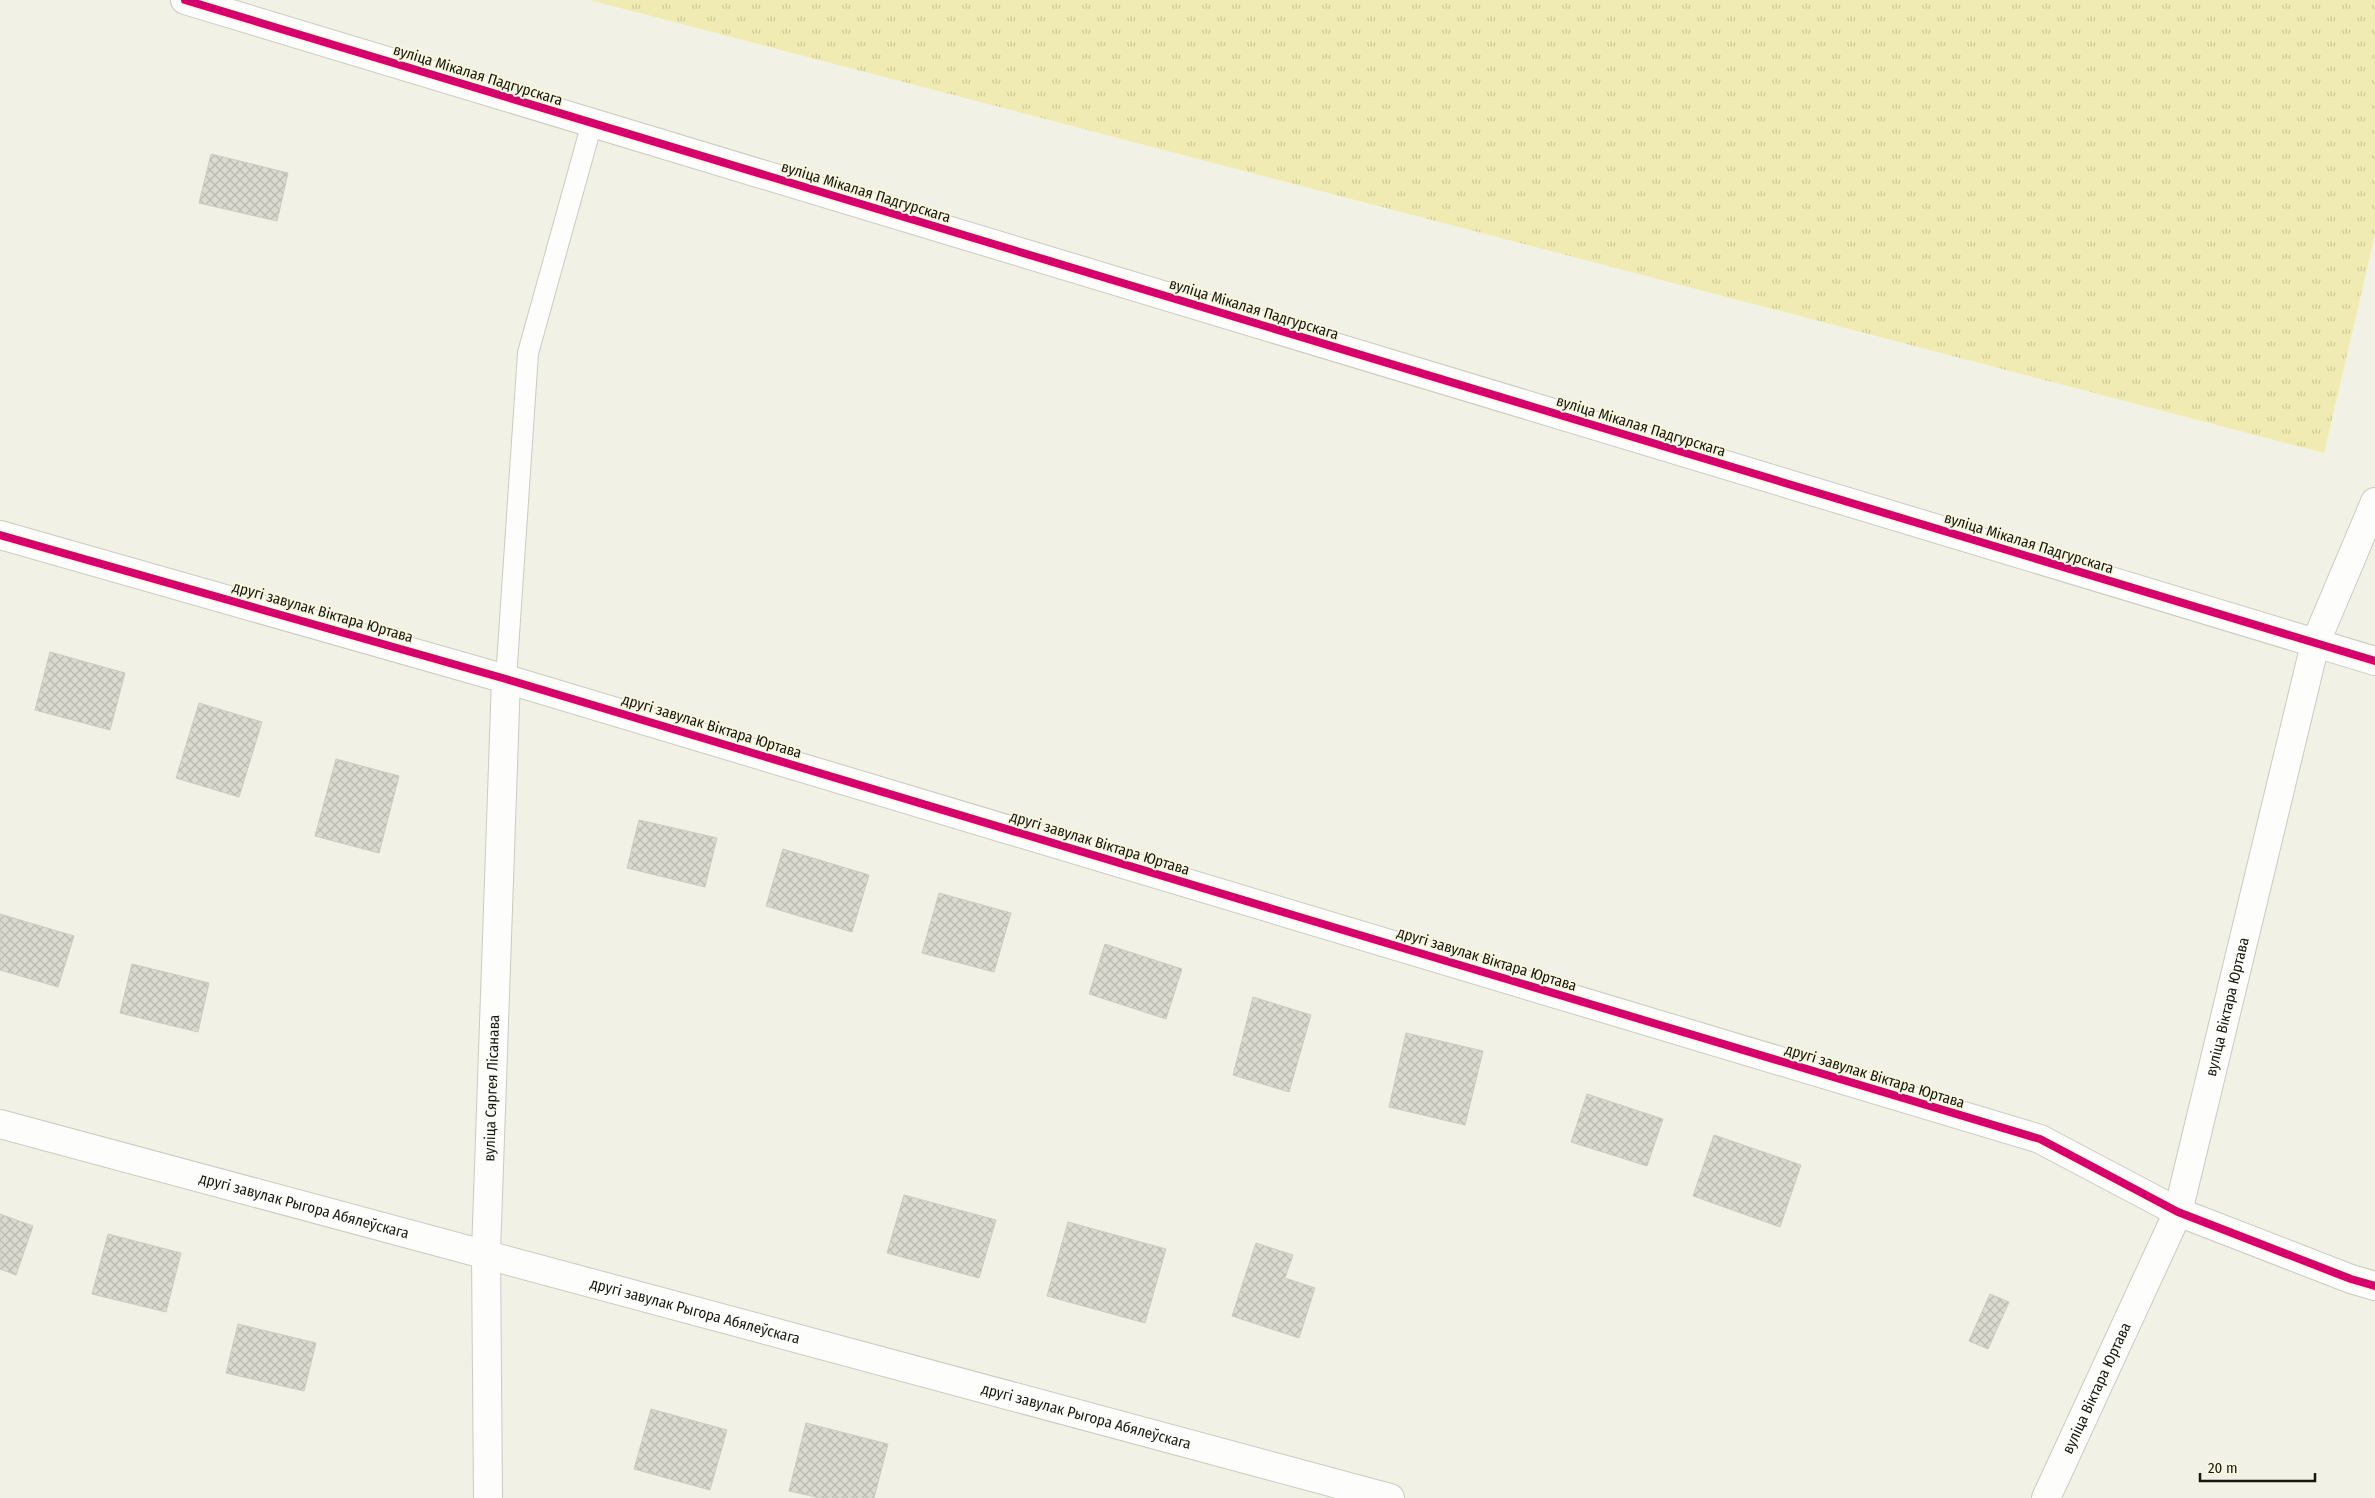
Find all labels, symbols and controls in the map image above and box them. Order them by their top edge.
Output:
street label: вуліца Мікалая Падгурскага [391,41,565,109]
street label: вуліца Мікалая Падгурскага [779,158,953,226]
street label: вуліца Мікалая Падгурскага [1167,275,1341,343]
street label: вуліца Мікалая Падгурскага [1554,392,1728,460]
street label: вуліца Мікалая Падгурскага [1942,509,2116,577]
street label: другі завулак Віктара Юртава [231,578,415,646]
street label: другі завулак Віктара Юртава [620,690,804,762]
street label: другі завулак Віктара Юртава [1008,807,1192,879]
street label: другі завулак Віктара Юртава [1395,923,1579,995]
street label: вуліца Віктара Юртава [2202,935,2253,1078]
street label: вуліца Сяргея Лісанава [480,1014,503,1162]
street label: другі завулак Віктара Юртава [1783,1040,1967,1112]
street label: другі завулак Рыгора Абялеўскага [197,1169,411,1243]
street label: другі завулак Рыгора Абялеўскага [589,1274,802,1348]
street label: вуліца Віктара Юртава [2059,1320,2135,1457]
street label: другі завулак Рыгора Абялеўскага [980,1380,1193,1453]
scale bar [2200,1450,2315,1482]
text: 20 m [2208,1459,2238,1477]

